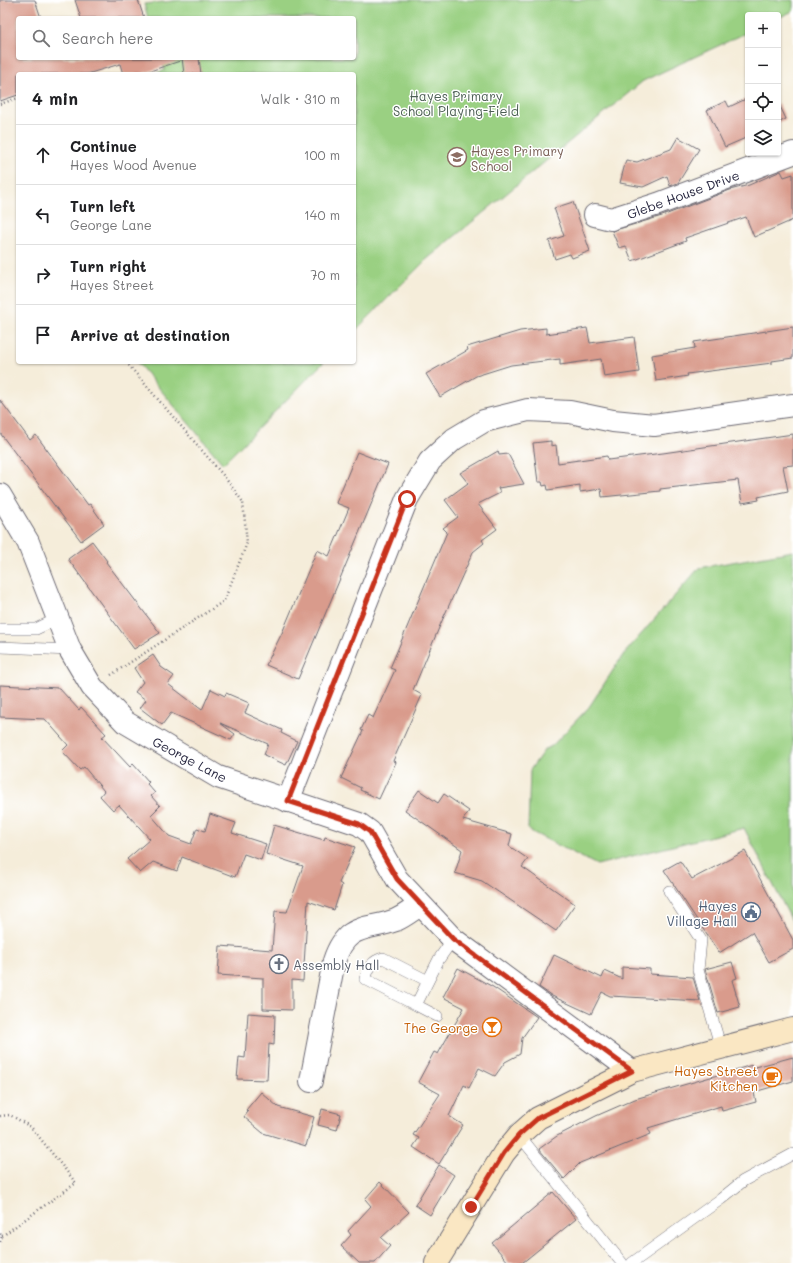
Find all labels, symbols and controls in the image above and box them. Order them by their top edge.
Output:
map controls [745,12,781,156]
button: + [745,12,781,48]
search box [16,16,356,60]
icon: search [30,27,52,49]
text: Search here [62,28,153,48]
button: − [745,48,781,84]
button: locate [745,84,781,120]
text: 4 min [32,87,78,109]
park label: Hayes Primary School Playing-Field [393,87,519,119]
text: Walk · 310 m [260,90,340,107]
button: layers [745,120,781,156]
text: Continue [70,136,137,156]
place label: Hayes Primary School [471,142,564,174]
icon: ahead [32,144,54,166]
text: 100 m [304,146,340,163]
school or university icon: Hayes Primary School [446,146,468,168]
text: Hayes Wood Avenue [70,156,197,173]
street label: Glebe House Drive [624,166,742,222]
text: Turn left [70,196,135,216]
icon: left [32,204,54,226]
text: 140 m [304,206,340,223]
text: George Lane [70,216,152,233]
text: Turn right [70,256,147,276]
icon: right [32,264,54,286]
text: 70 m [310,266,340,283]
text: Hayes Street [70,276,154,293]
icon: arrive [32,324,54,346]
text: Arrive at destination [70,325,230,345]
route start [398,490,416,508]
street label: George Lane [150,732,230,786]
place label: Hayes Village Hall [666,897,737,929]
public building icon: Hayes Village Hall [740,901,762,923]
church icon: Assembly Hall [268,953,290,975]
place label: Assembly Hall [293,956,379,973]
bar icon: The George [481,1016,503,1038]
place label: The George [404,1019,478,1036]
place label: Hayes Street Kitchen [674,1062,758,1094]
cafe icon: Hayes Street Kitchen [761,1066,783,1088]
route end [462,1198,480,1216]

